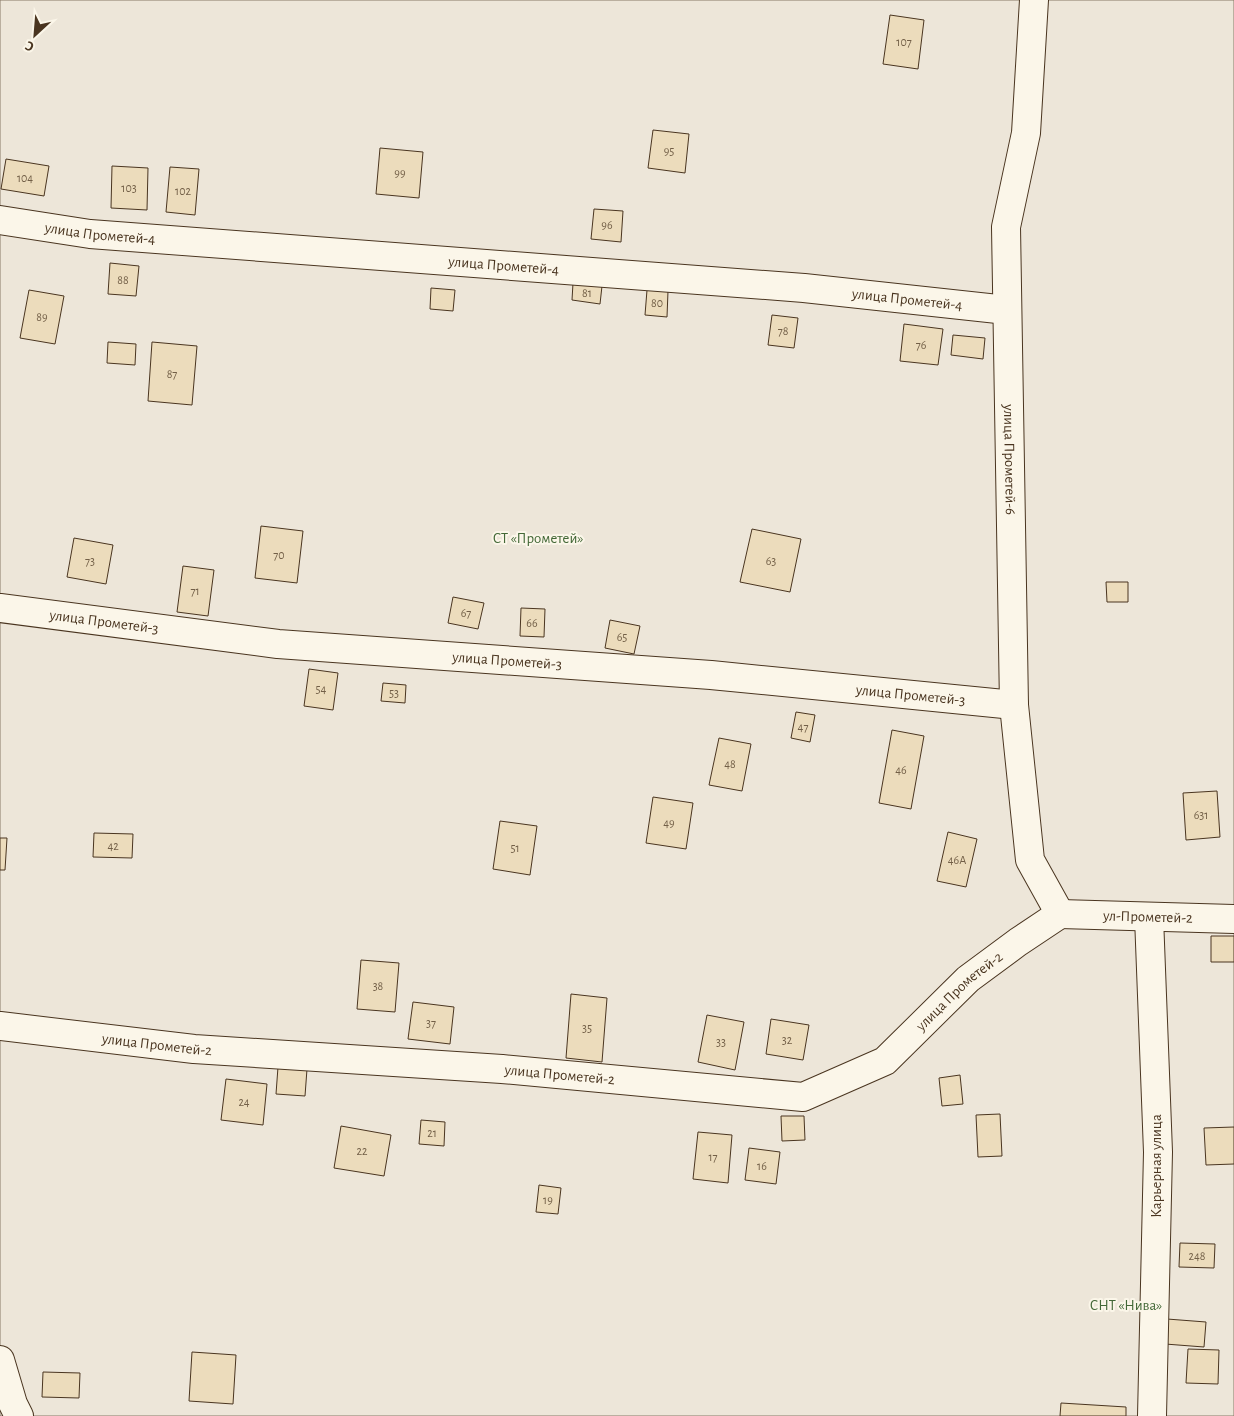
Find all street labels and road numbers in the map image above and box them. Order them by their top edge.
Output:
street label: улица Прометей-4 [43,220,156,247]
street label: улица Прометей-4 [447,254,560,277]
street label: улица Прометей-4 [850,286,963,313]
street label: улица Прометей-6 [1001,403,1018,515]
street label: улица Прометей-3 [48,607,160,636]
street label: улица Прометей-3 [451,649,562,672]
street label: улица Прометей-3 [854,682,966,708]
street label: ул-Прометей-2 [1102,908,1193,926]
street label: улица Прометей-2 [913,949,1006,1034]
street label: улица Прометей-2 [100,1031,213,1058]
street label: улица Прометей-2 [503,1062,616,1087]
street label: Карьерная улица [1149,1114,1164,1218]

